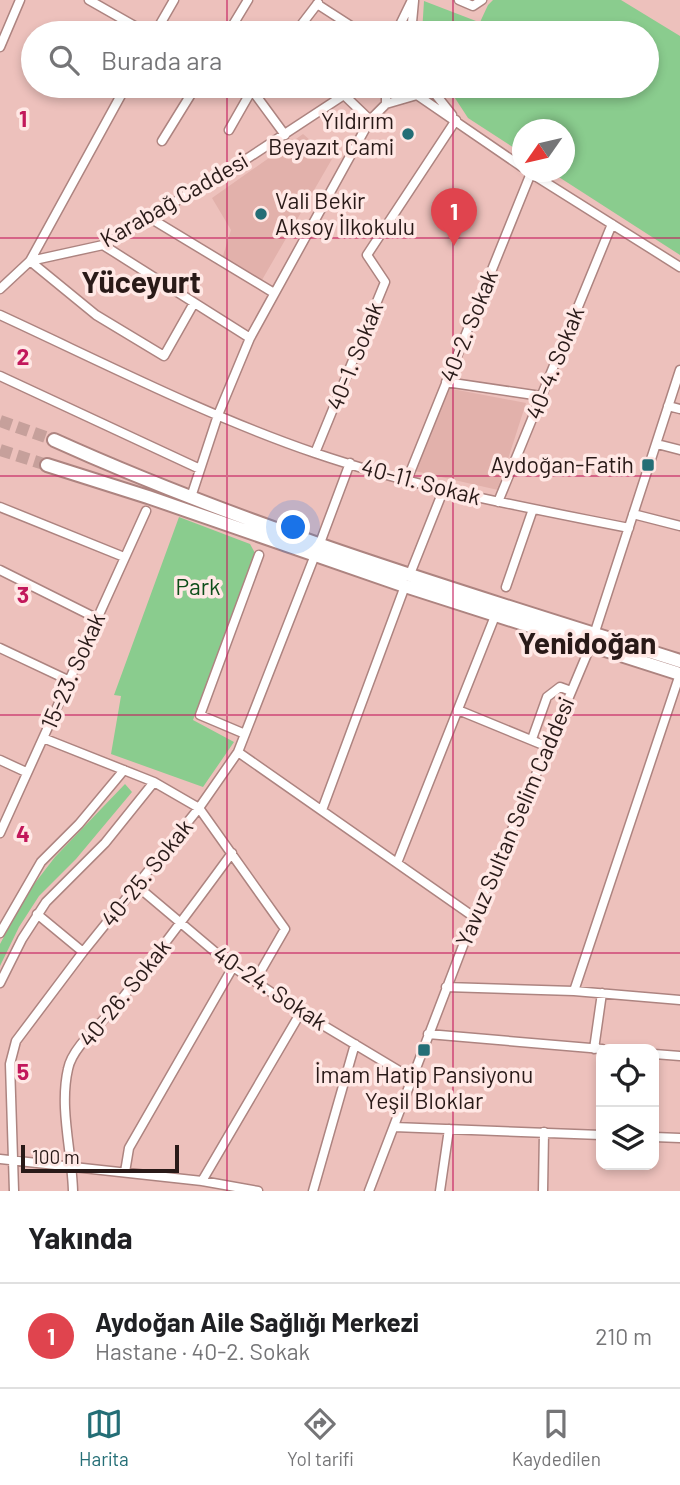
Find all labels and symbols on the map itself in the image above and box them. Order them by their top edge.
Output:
text: 1 [19,104,27,132]
place label: Yıldırım Beyazıt Cami [268,106,394,160]
north arrow [512,119,575,182]
marker: Yıldırım Beyazıt Cami [400,126,416,142]
street label: Karabağ Caddesi [95,146,252,253]
place label: Vali Bekir Aksoy İlkokulu [275,186,415,240]
pin: 1 [431,188,477,246]
marker: Vali Bekir Aksoy İlkokulu [253,206,269,222]
district label: Yüceyurt [81,263,201,299]
street label: 40-2. Sokak [433,265,503,386]
street label: 40-1. Sokak [320,297,388,414]
street label: 40-4. Sokak [519,302,589,423]
text: 2 [17,342,29,370]
place label: Aydoğan-Fatih [490,450,634,478]
street label: 40-11. Sokak [358,452,484,510]
marker: Aydoğan-Fatih [640,457,656,473]
your location [276,510,310,544]
park label: Park [175,572,221,600]
text: 3 [17,580,29,608]
street label: 15-23. Sokak [34,608,110,733]
district label: Yenidoğan [518,624,656,660]
street label: Yavuz Sultan Selim Caddesi [449,693,579,950]
street label: 40-25. Sokak [94,813,198,932]
text: 4 [16,819,30,847]
street label: 40-26. Sokak [72,933,176,1052]
street label: 40-24. Sokak [208,939,333,1035]
marker: İmam Hatip Pansiyonu Yeşil Bloklar [416,1042,432,1058]
text: 5 [17,1057,29,1085]
place label: İmam Hatip Pansiyonu Yeşil Bloklar [315,1060,533,1114]
scale bar [21,1142,178,1174]

